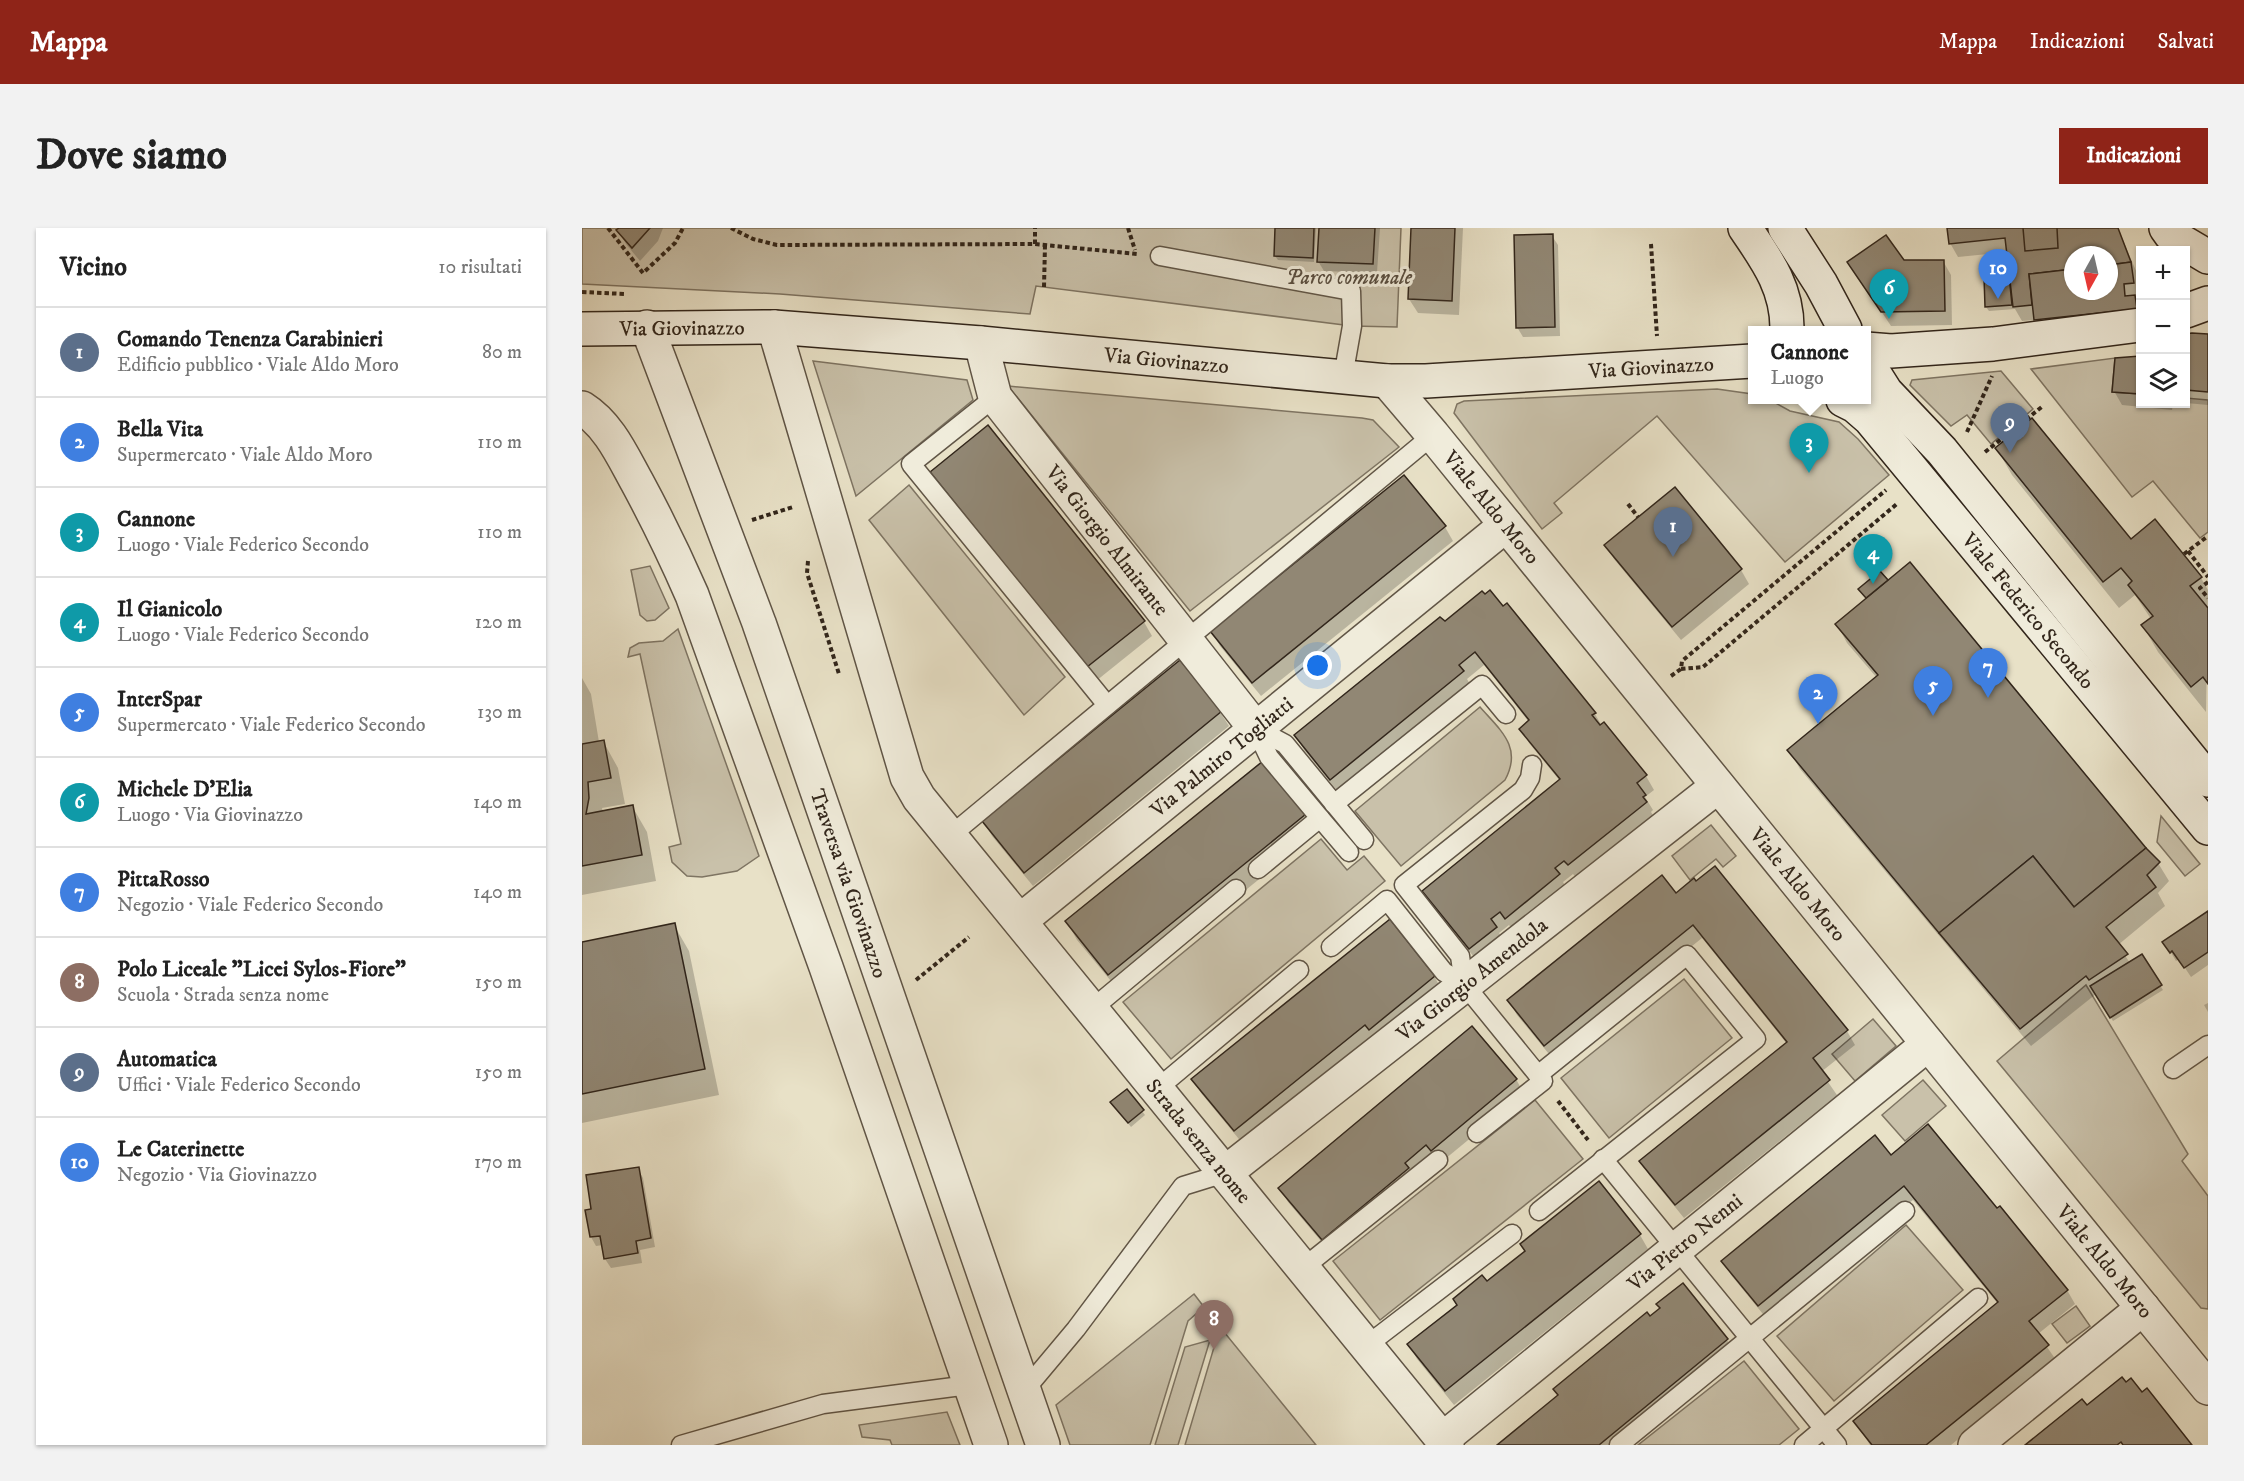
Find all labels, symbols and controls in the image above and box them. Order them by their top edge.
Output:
text: Mappa [30,25,108,60]
text: Mappa [1939,29,1997,55]
text: Indicazioni [2030,29,2125,55]
text: Salvati [2158,29,2214,55]
button: Indicazioni [2059,128,2208,184]
text: Dove siamo [36,130,227,182]
north arrow [2064,246,2118,300]
map controls [2136,246,2190,408]
button: + [2136,246,2190,300]
pin: 10 [1978,250,2018,299]
text: Vicino [60,251,127,284]
text: 10 risultati [438,255,522,280]
park label: Parco comunale [1286,265,1413,291]
pin: 6 [1870,270,1908,319]
button: − [2136,300,2190,354]
street label: Via Giovinazzo [618,315,745,343]
text: Comando Tenenza Carabinieri [117,326,383,353]
popup [1748,326,1871,404]
text: Cannone [1770,339,1849,366]
text: 1 [76,340,83,365]
text: 80 m [482,340,522,365]
street label: Via Giovinazzo [1102,342,1230,380]
street label: Via Giovinazzo [1587,351,1715,385]
text: Edificio pubblico · Viale Aldo Moro [117,353,399,378]
button: layers [2136,354,2190,408]
text: Luogo [1770,366,1824,391]
pin: 9 [1990,404,2030,453]
text: Bella Vita [117,416,203,443]
pin: 3 [1790,424,1828,473]
text: 2 [75,430,84,455]
text: 110 m [477,430,522,455]
text: Supermercato · Viale Aldo Moro [117,443,372,468]
street label: Viale Aldo Moro [1436,445,1545,570]
street label: Via Giorgio Almirante [1039,460,1174,622]
text: Cannone [117,506,195,533]
pin: 1 [1654,508,1692,557]
text: 3 [76,520,83,545]
text: 110 m [477,520,522,545]
street label: Viale Federico Secondo [1955,527,2100,695]
text: Luogo · Viale Federico Secondo [117,533,369,558]
pin: 4 [1854,534,1892,584]
text: Il Gianicolo [117,596,222,623]
text: 4 [74,610,85,635]
text: 120 m [475,610,522,635]
text: Luogo · Viale Federico Secondo [117,623,369,648]
pin: 7 [1968,648,2008,698]
your location [1303,651,1332,680]
pin: 5 [1914,666,1952,716]
pin: 2 [1798,674,1838,724]
text: InterSpar [117,686,202,713]
street label: Via Palmiro Togliatti [1145,692,1299,824]
text: 5 [75,700,84,725]
text: 130 m [477,700,522,725]
text: Supermercato · Viale Federico Secondo [117,713,426,738]
text: Michele D'Elia [117,776,252,803]
street label: Traversa via Giovinazzo [803,786,893,982]
text: 6 [74,790,85,815]
text: 140 m [473,790,522,815]
text: Luogo · Via Giovinazzo [117,803,303,828]
street label: Viale Aldo Moro [1743,822,1851,947]
text: PittaRosso [117,866,209,893]
text: 7 [74,880,85,905]
text: 140 m [473,880,522,905]
text: Negozio · Viale Federico Secondo [117,893,383,918]
street label: Via Giorgio Amendola [1391,913,1553,1048]
text: Polo Liceale "Licei Sylos-Fiore" [117,956,406,983]
text: 8 [74,970,85,995]
text: 150 m [475,970,522,995]
text: Scuola · Strada senza nome [117,983,329,1008]
text: Automatica [117,1046,217,1073]
text: 9 [75,1060,84,1085]
text: 150 m [475,1060,522,1085]
text: Uffici · Viale Federico Secondo [117,1073,361,1098]
street label: Strada senza nome [1140,1074,1257,1209]
text: Le Caterinette [117,1136,244,1163]
text: 10 [70,1150,89,1175]
text: 170 m [474,1150,522,1175]
text: Negozio · Via Giovinazzo [117,1163,317,1188]
street label: Via Pietro Nenni [1622,1188,1748,1298]
street label: Viale Aldo Moro [2050,1199,2158,1324]
pin: 8 [1194,1300,1234,1350]

